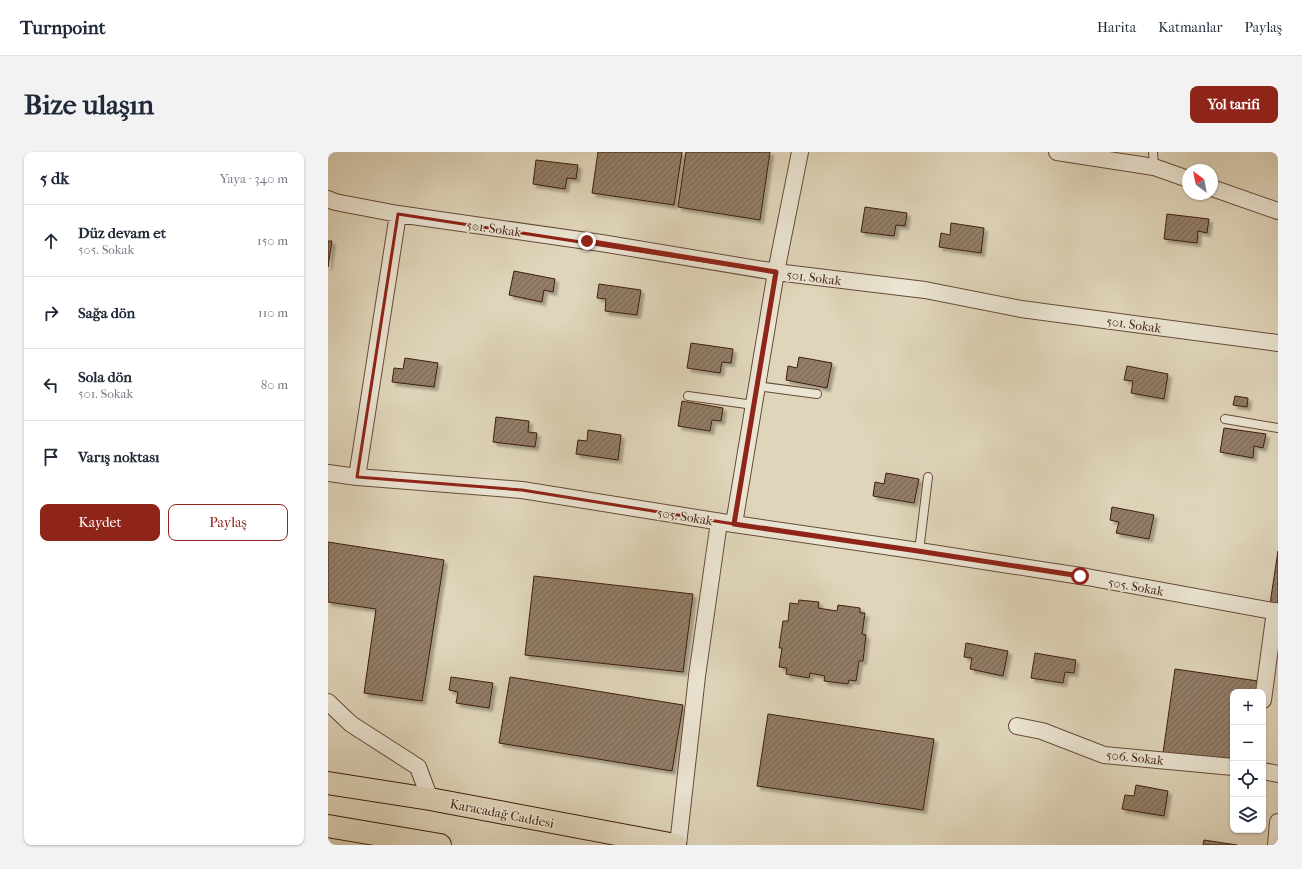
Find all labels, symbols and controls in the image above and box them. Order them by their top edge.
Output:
text: Turnpoint [20,17,105,39]
text: Harita [1097,19,1136,36]
text: Katmanlar [1158,19,1223,36]
text: Paylaş [1245,19,1282,36]
button: Yol tarifi [1190,86,1278,123]
text: Bize ulaşın [24,88,154,121]
north arrow [1182,164,1218,200]
text: 5 dk [40,168,69,188]
text: Yaya · 340 m [220,171,288,186]
street label: 501. Sokak [466,217,523,240]
text: Düz devam et [78,224,166,242]
icon: ahead [40,230,62,252]
route end [578,232,596,250]
text: 150 m [257,233,288,248]
text: 505. Sokak [78,242,134,257]
street label: 501. Sokak [786,267,843,288]
icon: right [40,302,62,324]
text: Sağa dön [78,304,135,322]
text: 110 m [258,305,288,320]
street label: 501. Sokak [1106,313,1163,336]
text: Sola dön [78,368,132,386]
icon: left [40,374,62,396]
text: 80 m [261,377,288,392]
text: 501. Sokak [78,386,133,401]
icon: arrive [40,446,62,468]
text: Varış noktası [78,448,159,466]
button: Kaydet [40,504,160,541]
button: Paylaş [168,504,288,541]
street label: 505. Sokak [656,505,714,528]
route start [1071,567,1089,585]
street label: 505. Sokak [1107,574,1165,599]
map controls [1230,689,1266,833]
button: + [1230,689,1266,725]
button: − [1230,725,1266,761]
street label: 506. Sokak [1105,747,1165,768]
button: locate [1230,761,1266,797]
street label: Karacadağ Caddesi [449,796,555,831]
button: layers [1230,797,1266,833]

